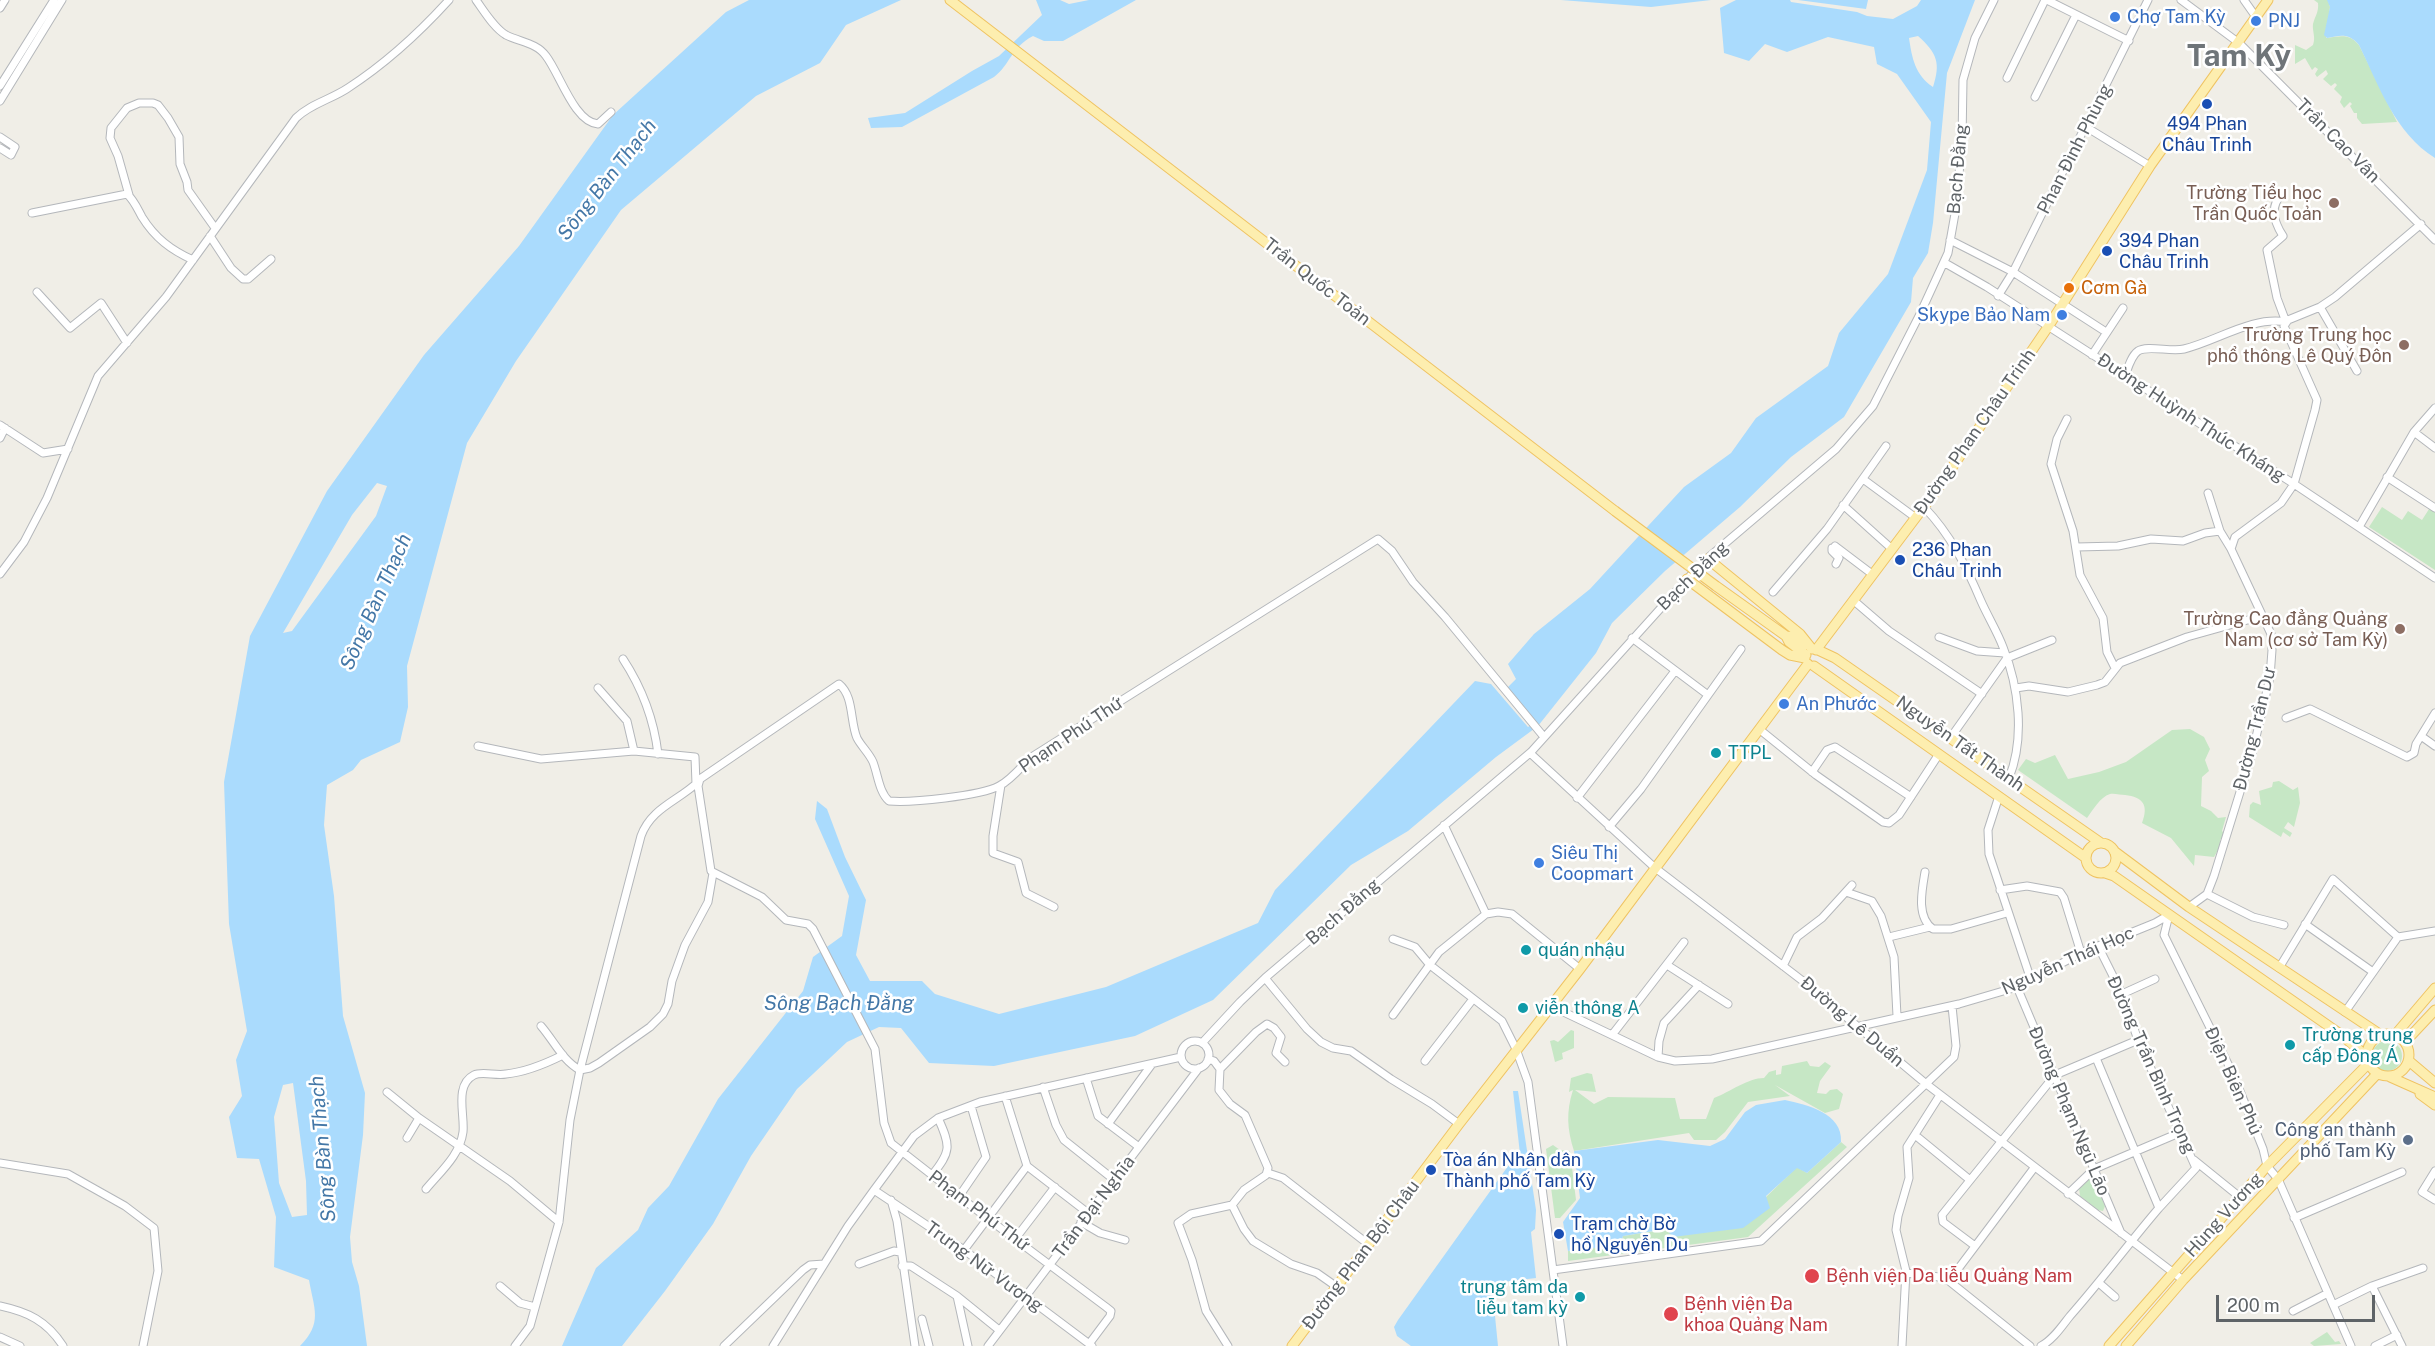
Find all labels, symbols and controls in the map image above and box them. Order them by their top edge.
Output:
place label: Chợ Tam Kỳ [2127,6,2226,28]
marker: Chợ Tam Kỳ [2108,10,2122,24]
place label: PNJ [2268,10,2300,32]
marker: PNJ [2249,14,2263,28]
district label: Tam Kỳ [2187,39,2291,75]
street label: Phan Đình Phùng [2033,80,2117,218]
street label: Trần Cao Vân [2291,94,2385,188]
marker: 494 Phan Châu Trinh [2200,97,2214,111]
place label: 494 Phan Châu Trinh [2162,113,2252,156]
water label: Sông Bàn Thạch [552,115,662,245]
street label: Bạch Đằng [1943,123,1973,215]
place label: Trường Tiểu học Trần Quốc Toản [2186,182,2322,224]
marker: Trường Tiểu học Trần Quốc Toản [2327,196,2341,210]
place label: 394 Phan Châu Trinh [2119,230,2209,272]
street label: Trần Quốc Toản [1259,234,1375,330]
marker: 394 Phan Châu Trinh [2100,244,2114,258]
place label: Cơm Gà [2081,277,2147,299]
marker: Cơm Gà [2062,281,2076,295]
place label: Skype Bảo Nam [1917,304,2050,326]
marker: Skype Bảo Nam [2055,308,2069,322]
place label: Trường Trung học phổ thông Lê Quý Đôn [2207,324,2392,366]
marker: Trường Trung học phổ thông Lê Quý Đôn [2397,338,2411,352]
street label: Đường Phan Châu Trinh [1910,345,2040,519]
street label: Đường Huỳnh Thúc Kháng [2093,349,2289,487]
water label: Sông Bàn Thạch [335,530,417,674]
street label: Bạch Đằng [1653,537,1733,615]
place label: 236 Phan Châu Trinh [1912,539,2002,582]
marker: 236 Phan Châu Trinh [1893,553,1907,567]
place label: Trường Cao đẳng Quảng Nam (cơ sở Tam Kỳ) [2183,608,2388,650]
marker: Trường Cao đẳng Quảng Nam (cơ sở Tam Kỳ) [2393,622,2407,636]
street label: Đường Trần Dư [2229,665,2281,793]
street label: Phạm Phú Thứ [1015,692,1127,778]
street label: Nguyễn Tất Thành [1892,692,2028,796]
place label: An Phước [1796,693,1877,715]
marker: An Phước [1777,697,1791,711]
place label: TTPL [1728,742,1772,764]
marker: TTPL [1709,746,1723,760]
place label: Siêu Thị Coopmart [1551,842,1634,884]
marker: Siêu Thị Coopmart [1532,856,1546,870]
street label: Bạch Đằng [1302,874,1384,950]
street label: Nguyễn Thái Học [1998,922,2138,1000]
place label: quán nhậu [1538,939,1625,961]
marker: quán nhậu [1519,943,1533,957]
street label: Đường Lê Duẩn [1796,972,1908,1072]
street label: Đường Trần Bình Trọng [2102,973,2200,1157]
water label: Sông Bạch Đằng [764,992,914,1016]
place label: viễn thông A [1535,997,1640,1019]
marker: viễn thông A [1516,1001,1530,1015]
street label: Đường Phạm Ngũ Lão [2023,1023,2115,1199]
street label: Điện Biên Phủ [2200,1024,2266,1138]
place label: Trường trung cấp Đông Á [2302,1024,2413,1066]
marker: Trường trung cấp Đông Á [2283,1038,2297,1052]
water label: Sông Bàn Thạch [305,1075,341,1223]
place label: Công an thành phố Tam Kỳ [2275,1119,2396,1162]
marker: Công an thành phố Tam Kỳ [2401,1133,2415,1147]
place label: Tòa án Nhân dân Thành phố Tam Kỳ [1443,1149,1595,1192]
street label: Trần Đại Nghĩa [1048,1151,1140,1263]
marker: Tòa án Nhân dân Thành phố Tam Kỳ [1424,1163,1438,1177]
street label: Phạm Phú Thứ [924,1166,1034,1256]
street label: Hùng Vương [2180,1168,2268,1262]
street label: Đường Phan Bội Châu [1298,1176,1424,1334]
place label: Trạm chờ Bờ hồ Nguyễn Du [1571,1213,1688,1256]
street label: Trưng Nữ Vương [921,1217,1047,1317]
marker: Trạm chờ Bờ hồ Nguyễn Du [1552,1227,1566,1241]
place label: Bệnh viện Da liễu Quảng Nam [1826,1265,2072,1287]
marker: Bệnh viện Da liễu Quảng Nam [1803,1267,1821,1285]
place label: trung tâm da liễu tam kỳ [1460,1276,1568,1318]
scale bar [2219,1283,2378,1321]
marker: trung tâm da liễu tam kỳ [1573,1290,1587,1304]
place label: Bệnh viện Đa khoa Quảng Nam [1684,1293,1828,1336]
text: 200 m [2227,1295,2280,1316]
marker: Bệnh viện Đa khoa Quảng Nam [1662,1305,1680,1323]

